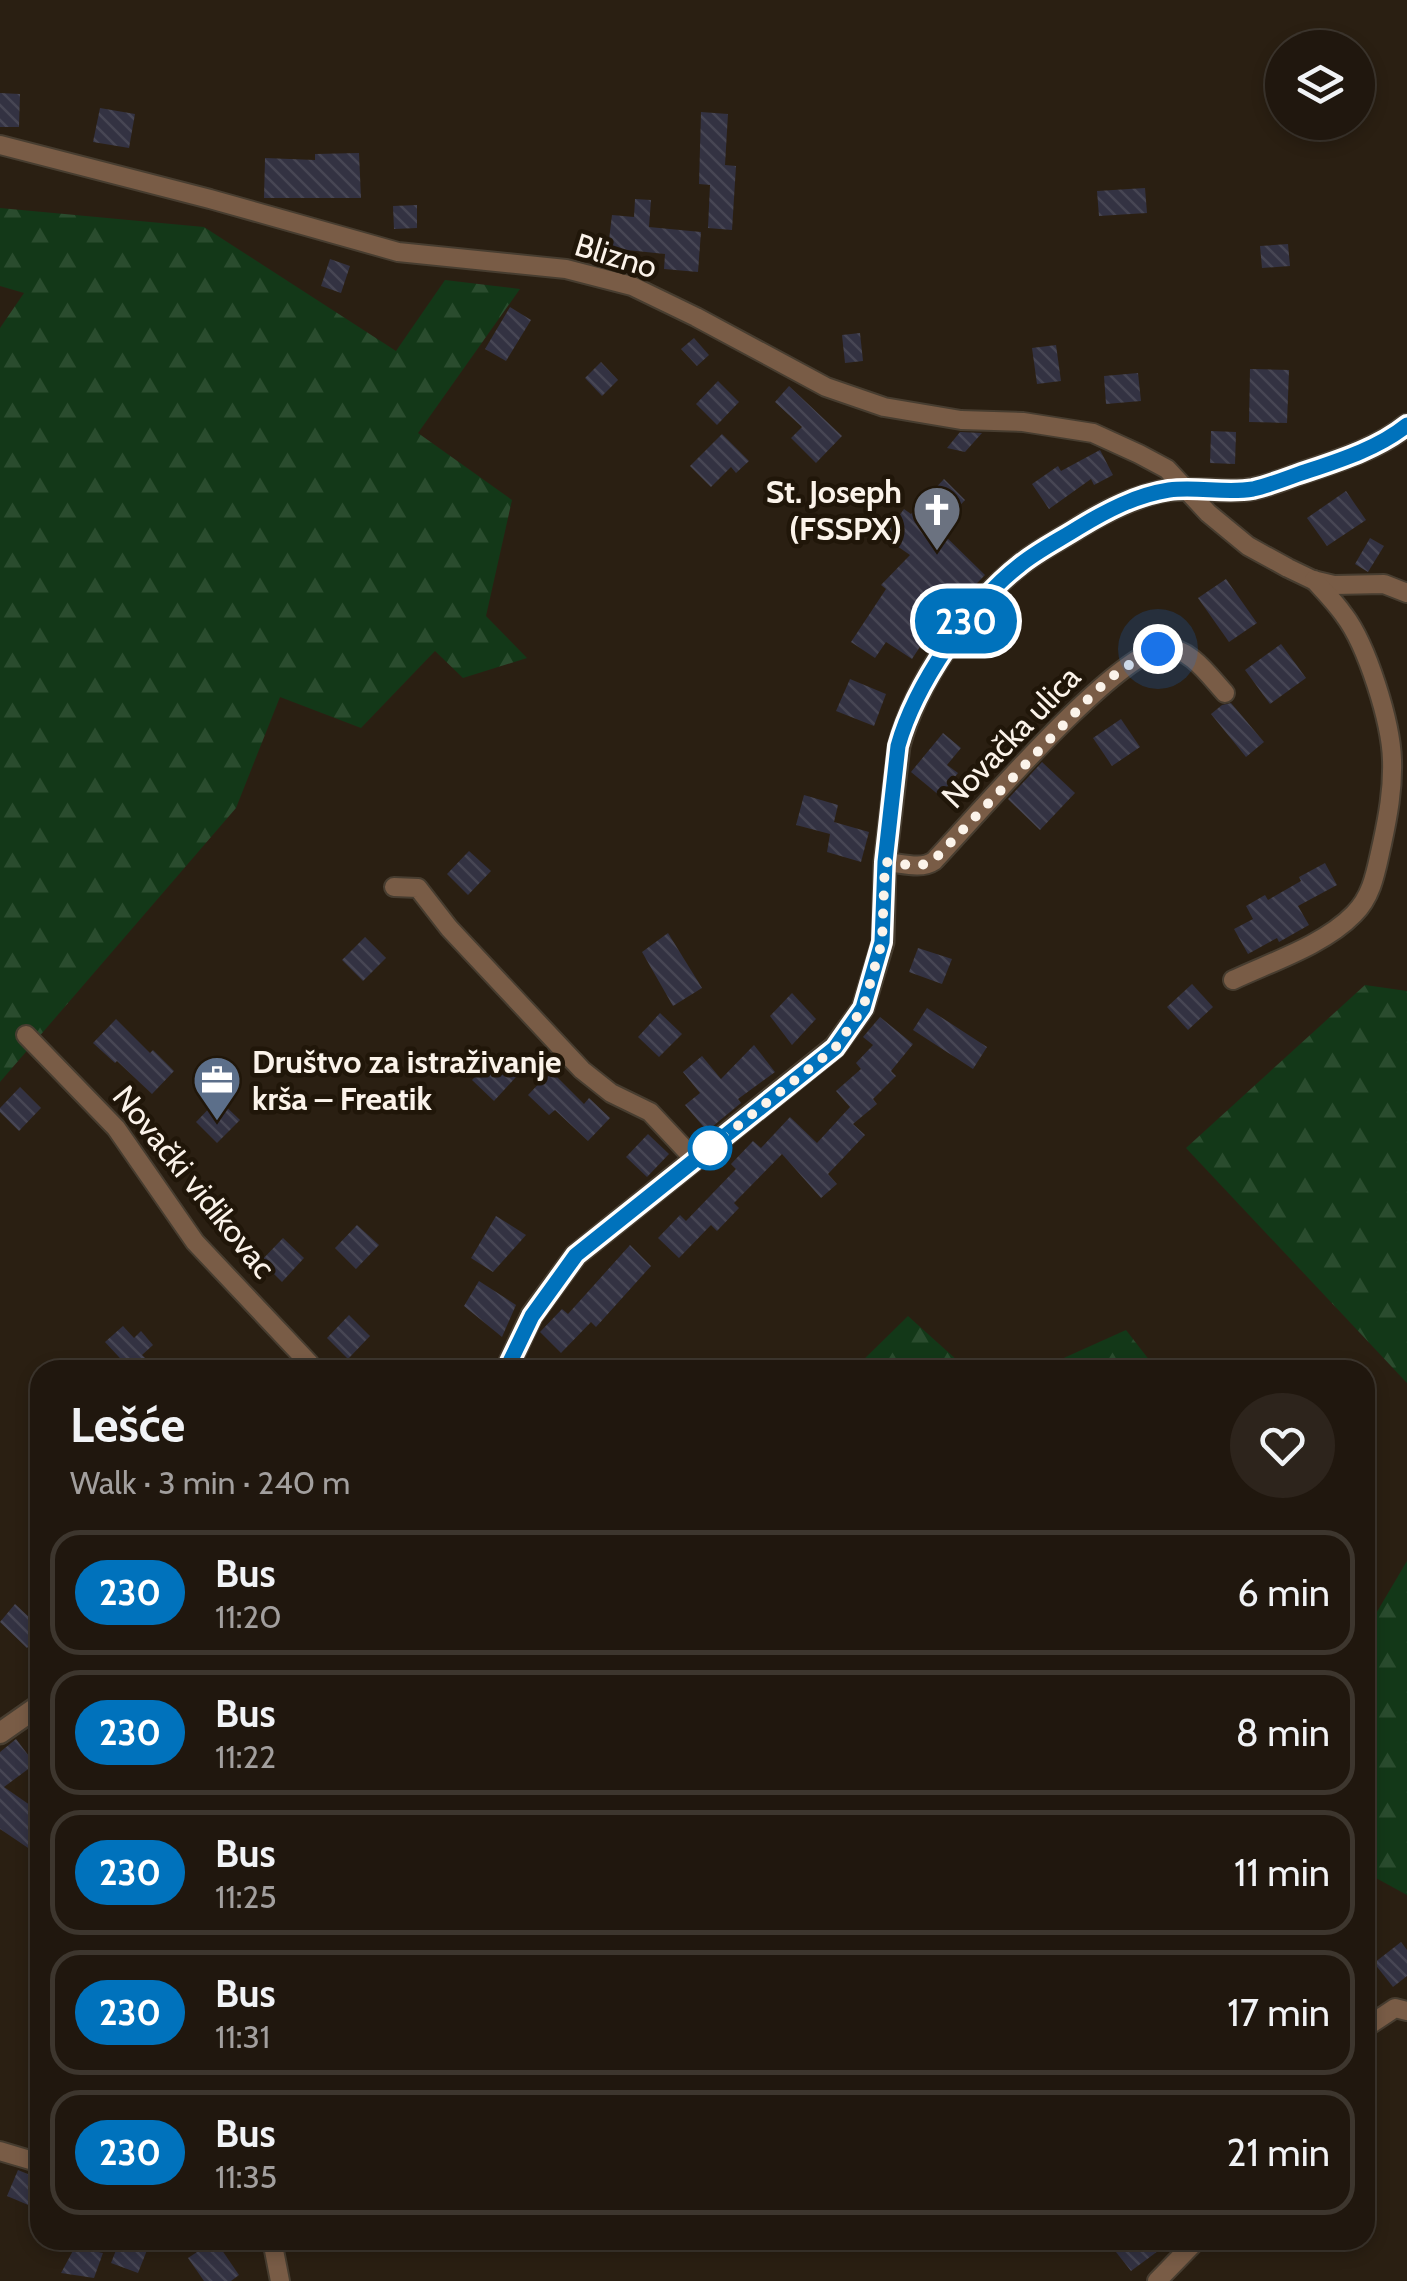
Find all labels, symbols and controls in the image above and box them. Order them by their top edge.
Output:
map controls [1265,30,1375,140]
button: layers [1265,30,1375,140]
street label: Blizno [570,225,662,286]
place label: St. Joseph (FSSPX) [766,472,902,548]
church icon: St. Joseph (FSSPX) [911,484,963,552]
line badge: 230 [908,588,1024,654]
text: 230 [935,600,997,643]
your location [1133,624,1183,674]
street label: Novačka ulica [933,657,1089,816]
place label: Društvo za istraživanje krša – Freatik [252,1042,562,1118]
office icon: Društvo za istraživanje krša – Freatik [191,1054,243,1122]
street label: Novački vidikovac [105,1077,284,1286]
unlabelled marker [689,1127,731,1169]
button: heart [1230,1393,1335,1498]
text: Lešće [70,1396,185,1454]
text: Walk · 3 min · 240 m [70,1463,350,1502]
text: Bus [215,1550,276,1597]
text: 6 min [1237,1569,1330,1616]
text: 230 [99,1571,161,1614]
text: 11:20 [215,1597,282,1636]
text: Bus [215,1690,276,1737]
text: 8 min [1236,1709,1330,1756]
text: 230 [99,1711,161,1754]
text: 11:22 [215,1737,276,1776]
text: Bus [215,1830,276,1877]
text: 11 min [1234,1849,1330,1896]
text: 230 [99,1851,161,1894]
text: 11:25 [215,1877,277,1916]
text: Bus [215,1970,276,2017]
text: 17 min [1227,1989,1330,2036]
text: 230 [99,1991,161,2034]
text: 11:31 [215,2017,270,2056]
text: Bus [215,2110,276,2157]
text: 21 min [1227,2129,1330,2176]
text: 230 [99,2131,161,2174]
text: 11:35 [215,2157,277,2196]

